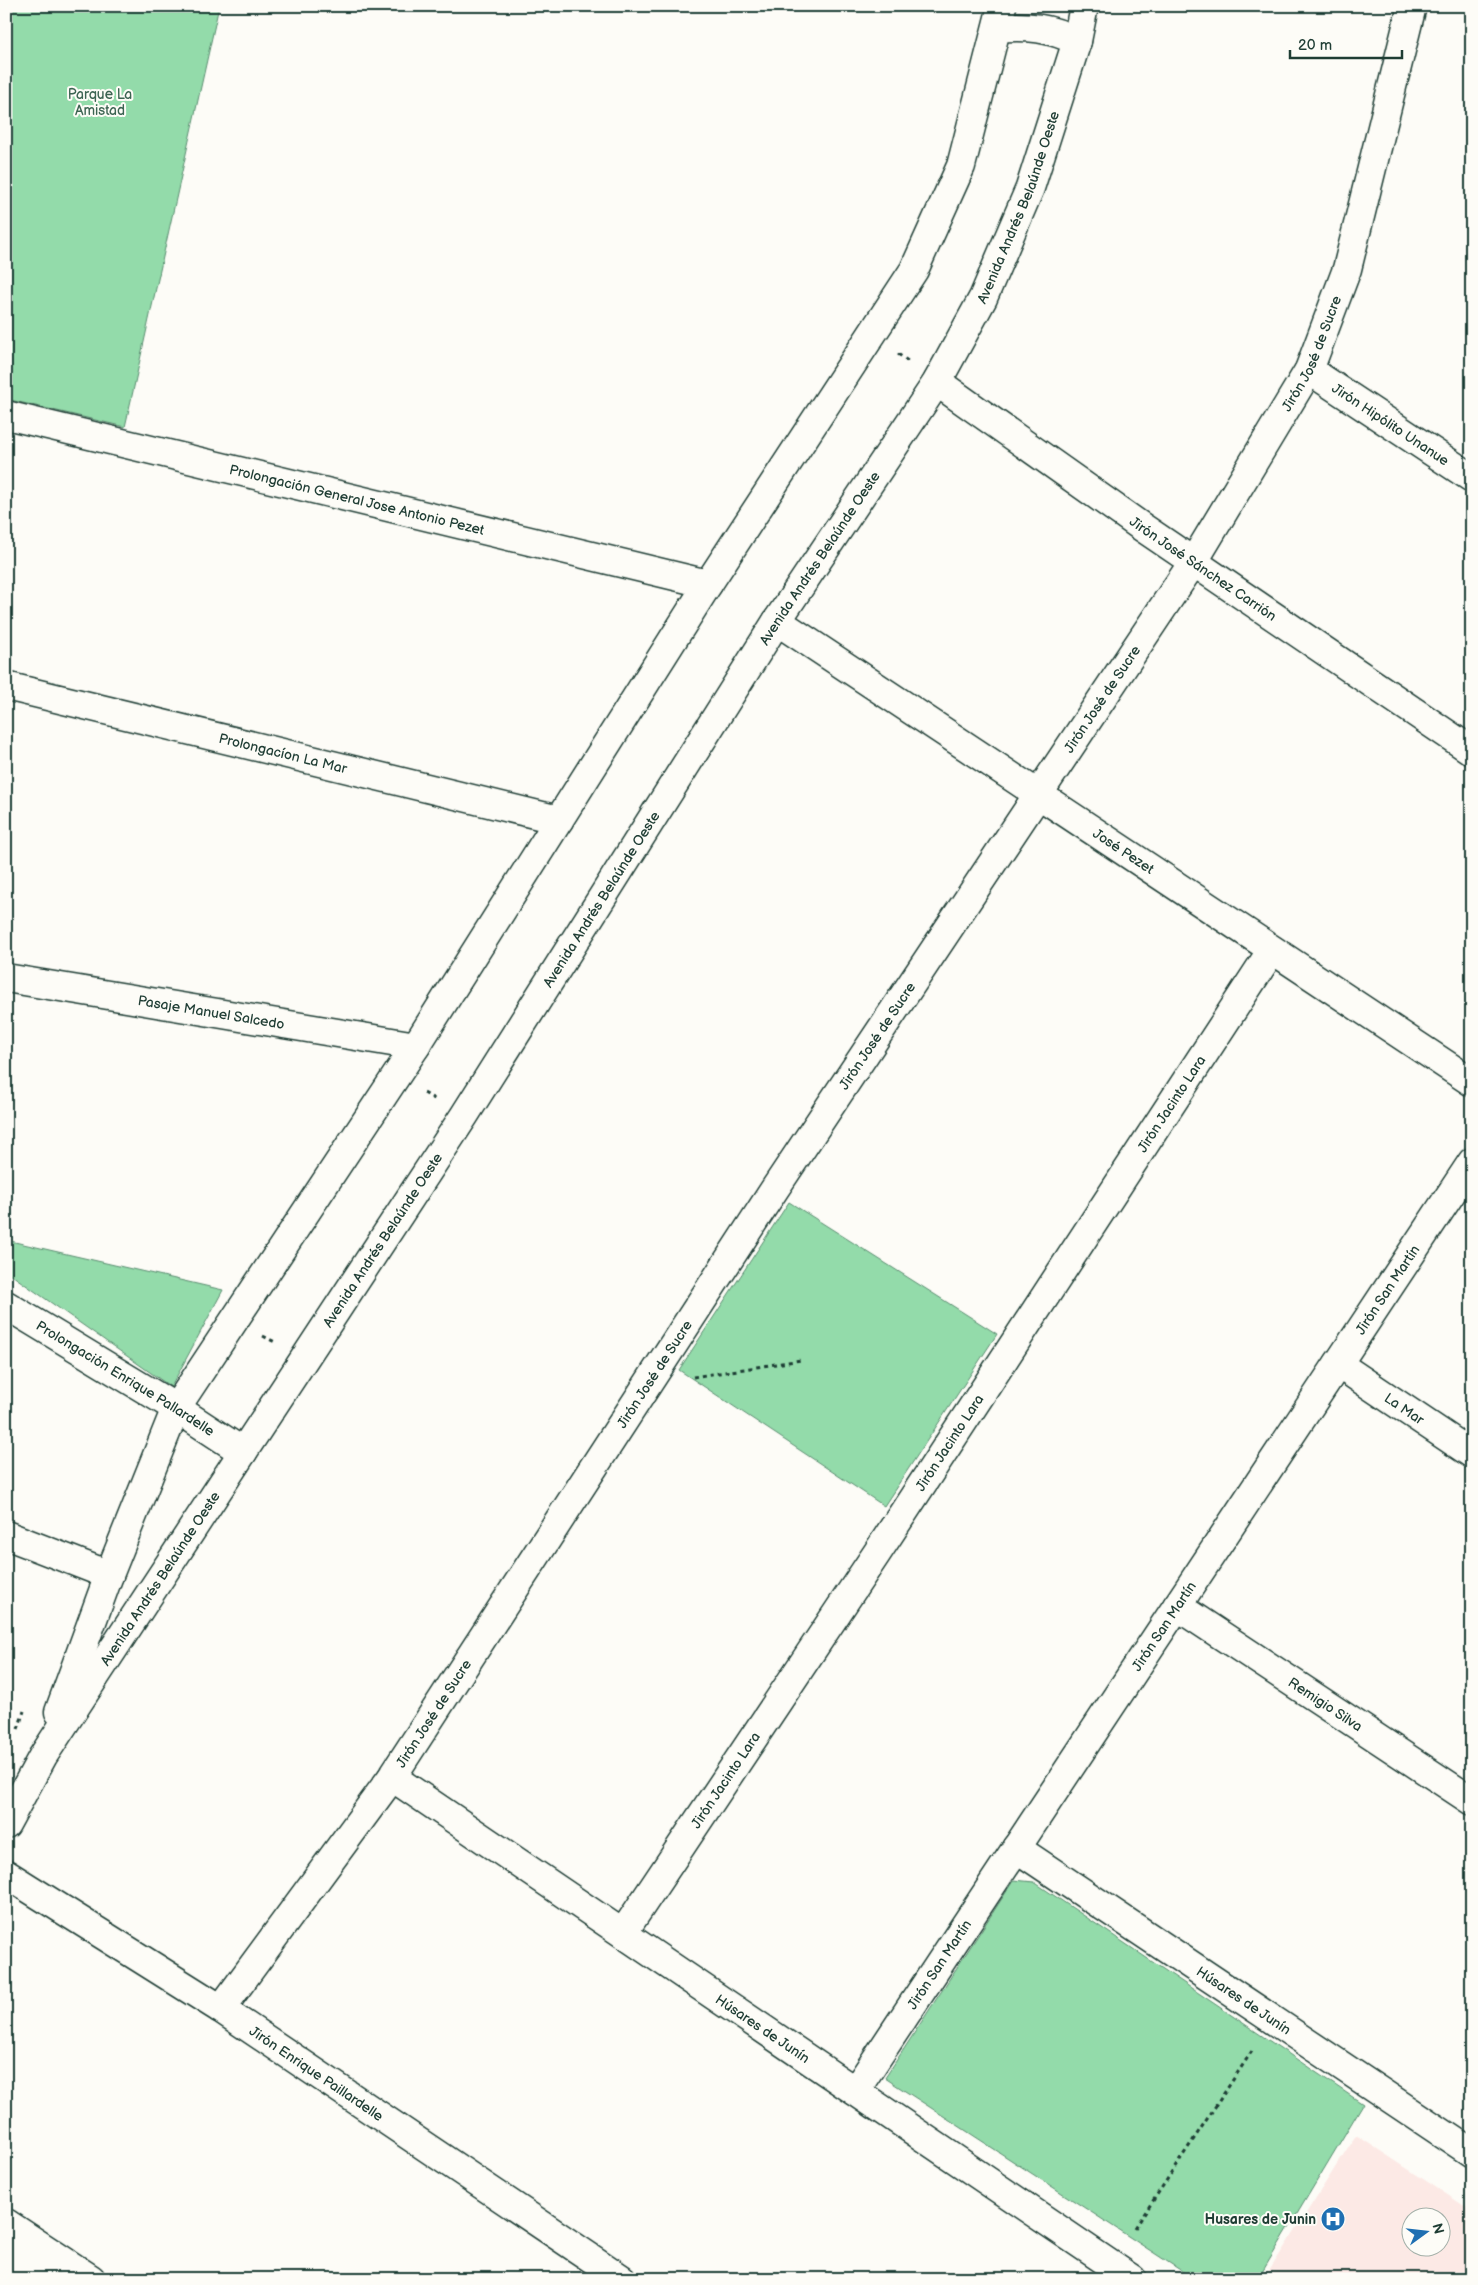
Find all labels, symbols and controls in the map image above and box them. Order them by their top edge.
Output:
scale bar [1290,28,1403,60]
text: 20 m [1298,36,1332,55]
park label: Parque La Amistad [68,86,132,119]
street label: Avenida Andrés Belaúnde Oeste [974,109,1063,307]
street label: Jirón José de Sucre [1278,293,1345,415]
street label: Jirón Hipólito Unanue [1329,380,1452,469]
street label: Prolongación General Jose Antonio Pezet [228,461,487,539]
street label: Avenida Andrés Belaúnde Oeste [756,468,884,648]
street label: Jirón José Sánchez Carrión [1126,513,1280,625]
street label: Jirón José de Sucre [1060,642,1144,756]
street label: Prolongacíon La Mar [217,730,350,778]
street label: Avenida Andrés Belaúnde Oeste [540,808,663,991]
street label: José Pezet [1090,825,1158,878]
street label: Jirón José de Sucre [836,979,919,1093]
street label: Pasaje Manuel Salcedo [137,992,286,1033]
street label: Jirón Jacinto Lara [1134,1053,1209,1156]
street label: Avenida Andrés Belaúnde Oeste [319,1150,446,1331]
street label: Jirón San Martín [1352,1242,1424,1338]
street label: Prolongación Enrique Pallardelle [33,1317,218,1440]
street label: Jirón José de Sucre [613,1317,696,1431]
street label: La Mar [1381,1390,1428,1429]
street label: Jirón Jacinto Lara [912,1391,988,1494]
street label: Avenida Andrés Belaúnde Oeste [97,1488,224,1669]
street label: Jirón San Martín [1128,1578,1200,1674]
street label: Jirón José de Sucre [392,1657,475,1771]
street label: Remigio Silva [1285,1674,1366,1735]
street label: Jirón Jacinto Lara [687,1729,764,1832]
street label: Jirón San Martín [904,1917,975,2013]
street label: Húsares de Junín [1193,1963,1294,2039]
street label: Húsares de Junín [712,1991,813,2067]
street label: Jirón Enrique Paillardelle [246,2023,387,2125]
hospital icon: Husares de Junin [1320,2206,1346,2232]
north arrow [1400,2208,1450,2258]
place label: Husares de Junin [1205,2211,1316,2228]
text: N [1429,2221,1448,2236]

